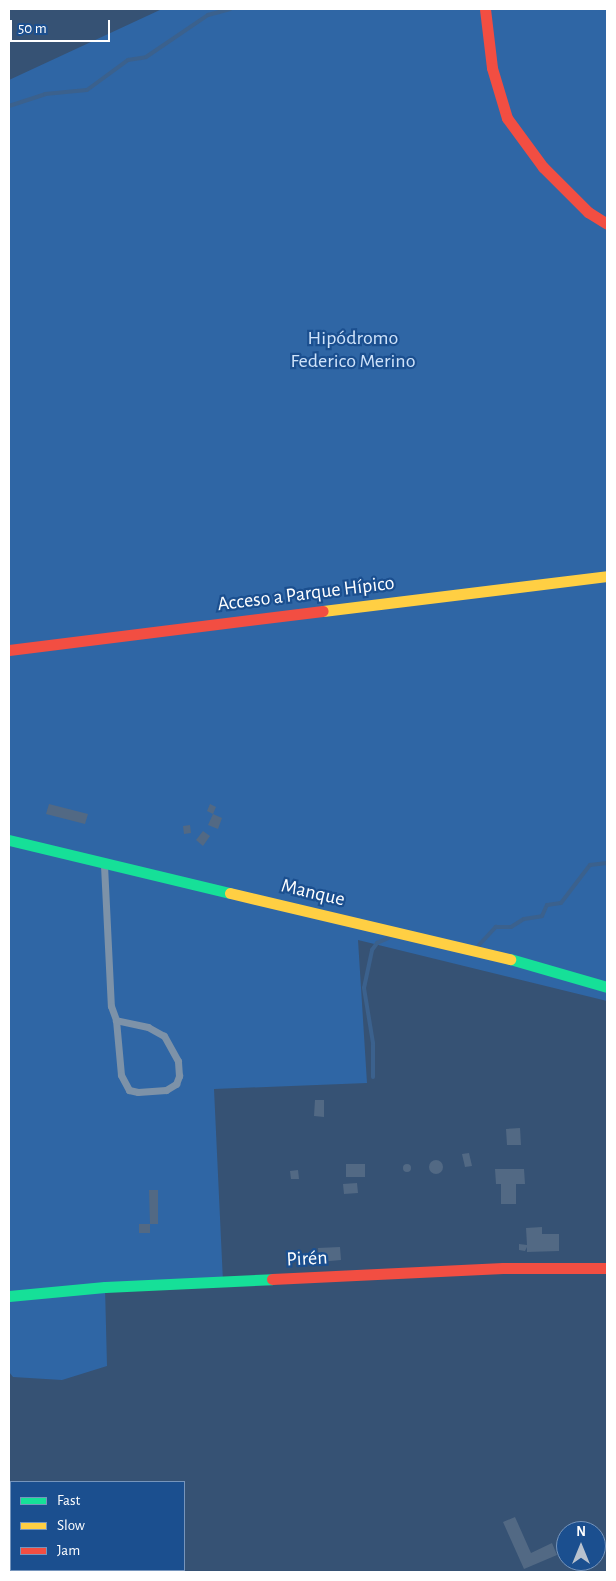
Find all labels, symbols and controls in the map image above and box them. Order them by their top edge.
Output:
scale bar [12,10,112,42]
text: 50 m [18,21,47,36]
park label: Hipódromo Federico Merino [291,326,415,373]
street label: Acceso a Parque Hípico [216,571,396,617]
street label: Manque [279,874,347,912]
street label: Pirén [286,1246,328,1272]
legend [10,1481,185,1571]
text: Fast [57,1493,80,1508]
text: Slow [57,1518,85,1533]
north arrow [556,1521,606,1571]
text: N [576,1525,586,1539]
text: Jam [57,1543,80,1558]

